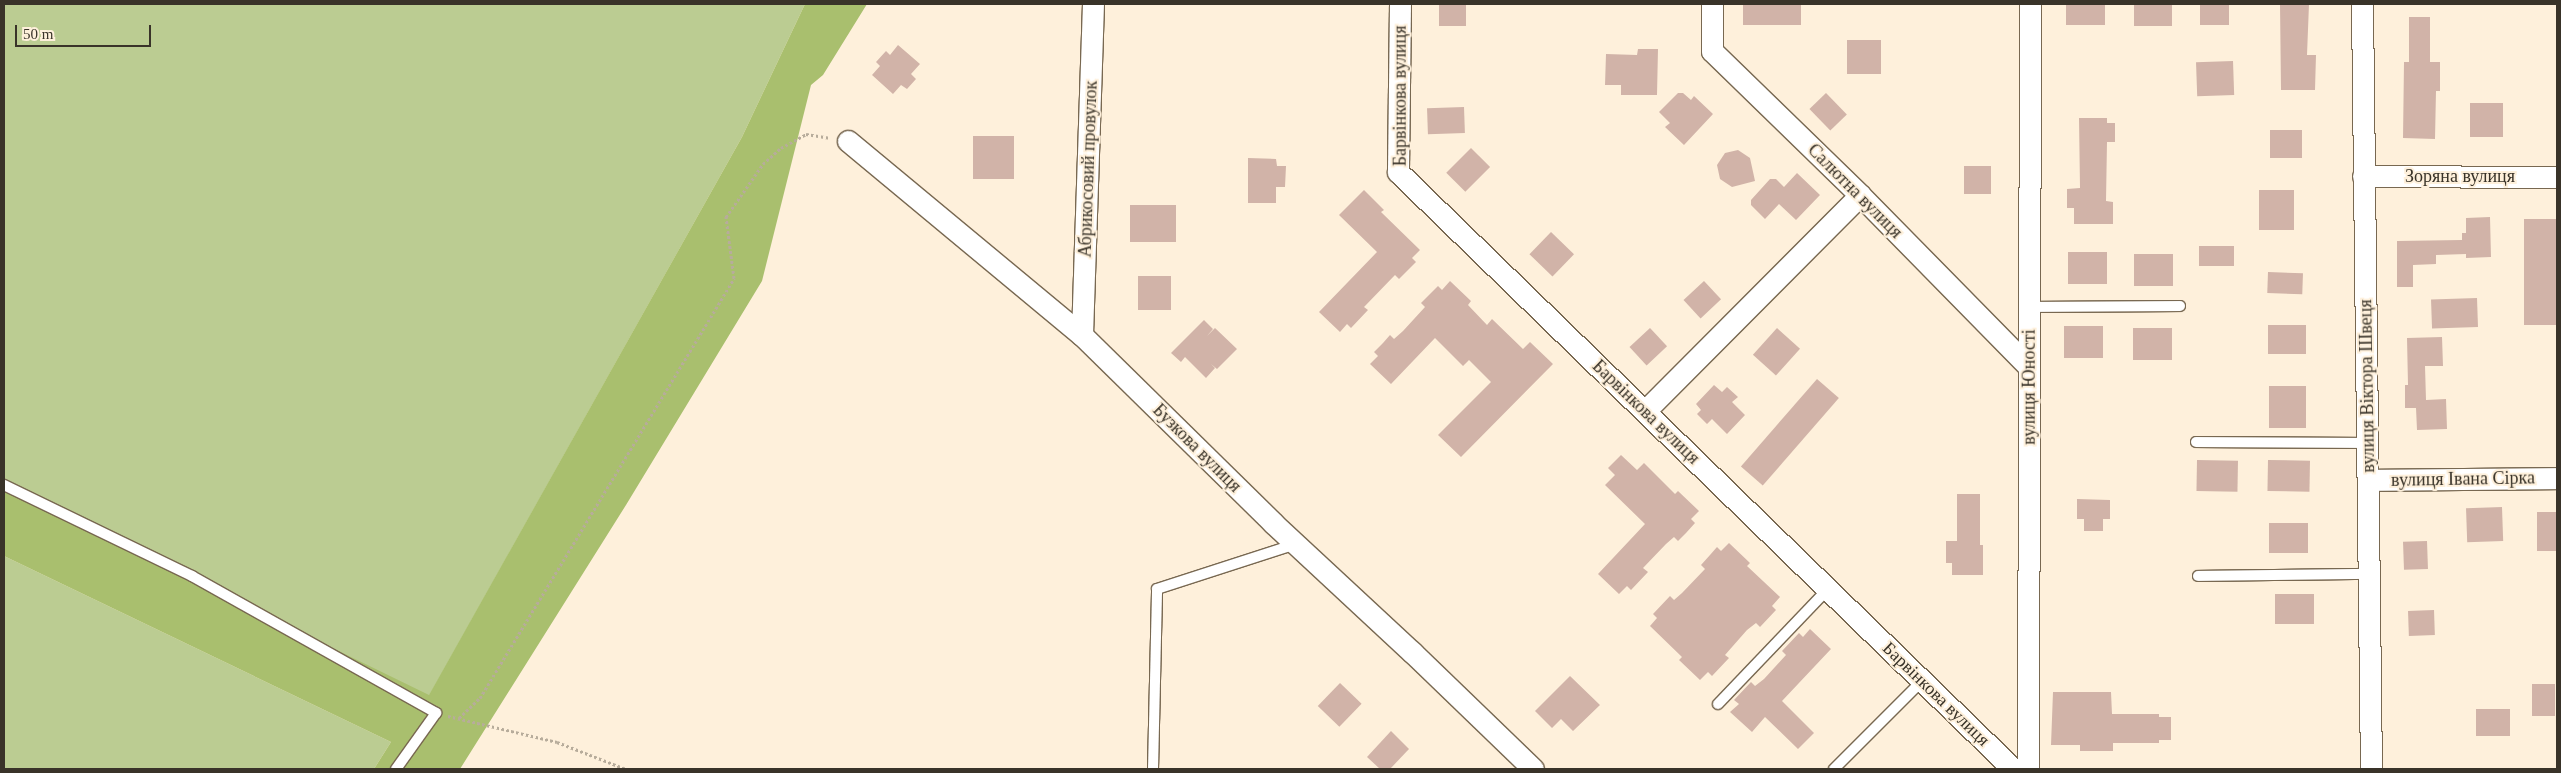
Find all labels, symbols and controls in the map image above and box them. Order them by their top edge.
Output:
scale bar [18,15,154,47]
text: 50 m [23,26,53,42]
street label: Барвінкова вулиця [1389,26,1411,166]
street label: Абрикосовий провулок [1074,80,1102,258]
street label: Салютна вулиця [1803,139,1907,243]
street label: Зоряна вулиця [2405,165,2515,187]
street label: вулиця Віктора Швеця [2355,299,2379,473]
street label: вулиця Юності [2018,329,2040,445]
street label: Барвінкова вулиця [1588,355,1704,469]
street label: Бузкова вулиця [1148,399,1246,497]
street label: вулиця Івана Сірка [2391,467,2535,491]
street label: Барвінкова вулиця [1878,637,1994,751]

